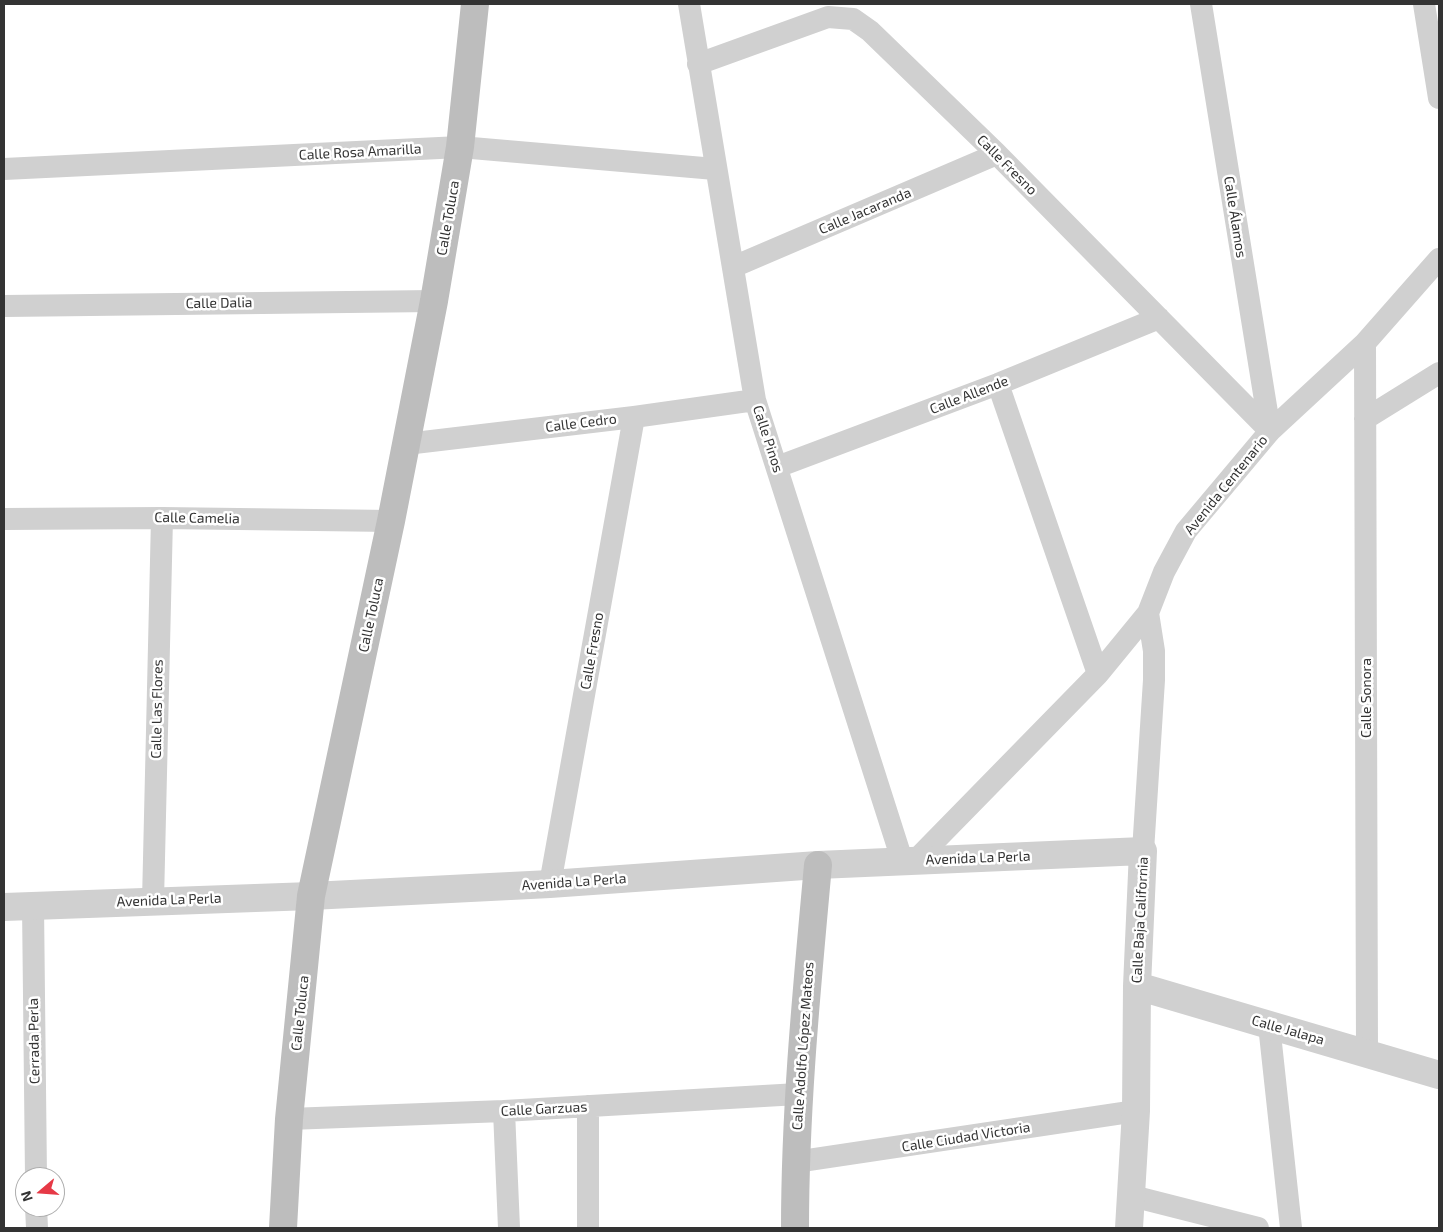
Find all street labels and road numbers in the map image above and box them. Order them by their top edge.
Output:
street label: Calle Fresno [973,131,1041,199]
street label: Calle Rosa Amarilla [298,140,422,164]
street label: Calle Álamos [1220,175,1250,259]
street label: Calle Toluca [433,179,463,257]
street label: Calle Jacaranda [816,184,914,238]
street label: Calle Dalia [185,294,253,312]
street label: Calle Allende [927,372,1011,418]
street label: Calle Pinos [749,403,787,475]
street label: Calle Cedro [544,410,618,436]
street label: Avenida Centenario [1181,432,1271,538]
street label: Calle Camelia [154,509,240,527]
street label: Calle Toluca [355,576,387,654]
street label: Calle Fresno [577,611,607,691]
street label: Calle Sonora [1358,658,1374,738]
street label: Calle Las Flores [148,659,166,759]
street label: Avenida La Perla [925,848,1031,868]
street label: Calle Baja California [1128,856,1152,984]
street label: Avenida La Perla [521,870,627,894]
street label: Avenida La Perla [116,890,222,910]
street label: Calle Adolfo López Mateos [789,961,817,1131]
street label: Calle Toluca [288,974,312,1052]
street label: Cerrada Perla [25,998,43,1084]
street label: Calle Jalapa [1250,1012,1326,1048]
street label: Calle Garzuas [500,1098,588,1120]
street label: Calle Ciudad Victoria [901,1119,1031,1155]

